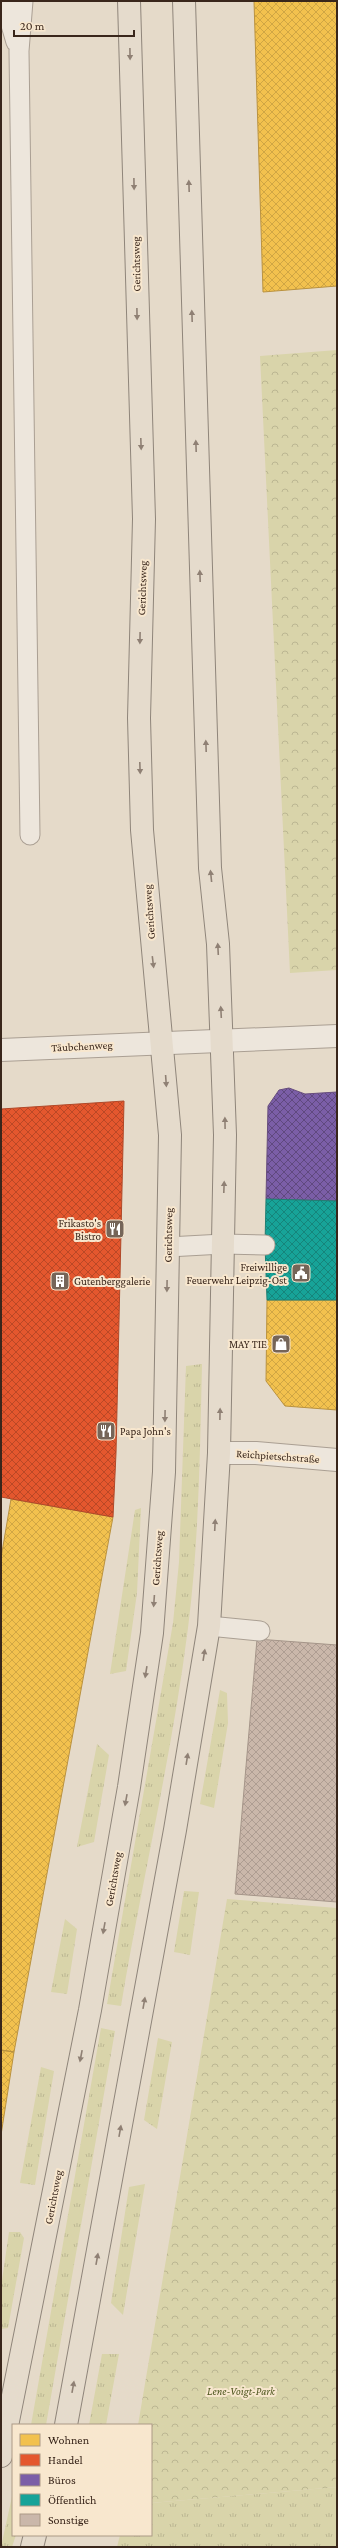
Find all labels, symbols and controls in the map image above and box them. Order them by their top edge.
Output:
scale bar [14,12,134,38]
text: 20 m [20,19,45,33]
one-way arrow [127,48,134,60]
one-way arrow [131,178,137,191]
one-way arrow [185,180,192,192]
street label: Gerichtsweg [130,236,143,292]
one-way arrow [134,308,140,321]
one-way arrow [189,309,195,322]
one-way arrow [138,438,144,451]
one-way arrow [193,439,199,452]
street label: Gerichtsweg [135,560,150,616]
one-way arrow [197,570,204,582]
one-way arrow [137,632,143,645]
one-way arrow [203,739,209,752]
one-way arrow [137,762,143,775]
one-way arrow [208,870,214,882]
street label: Gerichtsweg [141,883,158,940]
one-way arrow [215,942,221,955]
one-way arrow [150,956,156,968]
one-way arrow [218,1006,225,1018]
street label: Täubchenweg [51,1038,114,1055]
one-way arrow [162,1075,169,1087]
one-way arrow [222,1116,228,1129]
one-way arrow [220,1181,227,1193]
street label: Gerichtsweg [162,1207,175,1263]
place label: Frikasto's Bistro [58,1217,102,1242]
restaurant icon: Frikasto's Bistro [104,1218,126,1240]
place label: Freiwillige Feuerwehr Leipzig-Ost [187,1261,287,1287]
public building icon: Freiwillige Feuerwehr Leipzig-Ost [290,1262,312,1284]
building icon: Gutenberggalerie [49,1270,71,1292]
place label: Gutenberggalerie [74,1275,150,1288]
one-way arrow [164,1280,170,1293]
shop icon: MAY TIE [270,1333,292,1355]
place label: MAY TIE [229,1338,267,1350]
one-way arrow [216,1408,223,1420]
one-way arrow [162,1410,168,1423]
restaurant icon: Papa John's [95,1420,117,1442]
place label: Papa John's [120,1425,171,1438]
street label: Reichpietschstraße [236,1447,320,1466]
one-way arrow [212,1518,218,1531]
street label: Gerichtsweg [149,1529,166,1586]
one-way arrow [151,1595,158,1607]
one-way arrow [202,1649,208,1661]
one-way arrow [143,1666,149,1678]
one-way arrow [184,1753,190,1765]
one-way arrow [123,1794,129,1806]
street label: Gerichtsweg [102,1850,125,1907]
one-way arrow [101,1922,107,1934]
one-way arrow [141,1997,147,2009]
one-way arrow [77,2050,83,2062]
one-way arrow [118,2125,124,2137]
street label: Gerichtsweg [42,2168,65,2225]
one-way arrow [94,2253,100,2265]
one-way arrow [70,2381,76,2393]
park label: Lene-Voigt-Park [207,2385,276,2398]
legend [12,2424,152,2536]
text: Wohnen [48,2433,90,2447]
text: Handel [48,2453,83,2467]
text: Büros [48,2473,76,2487]
text: Öffentlich [48,2493,97,2507]
text: Sonstige [48,2513,89,2527]

